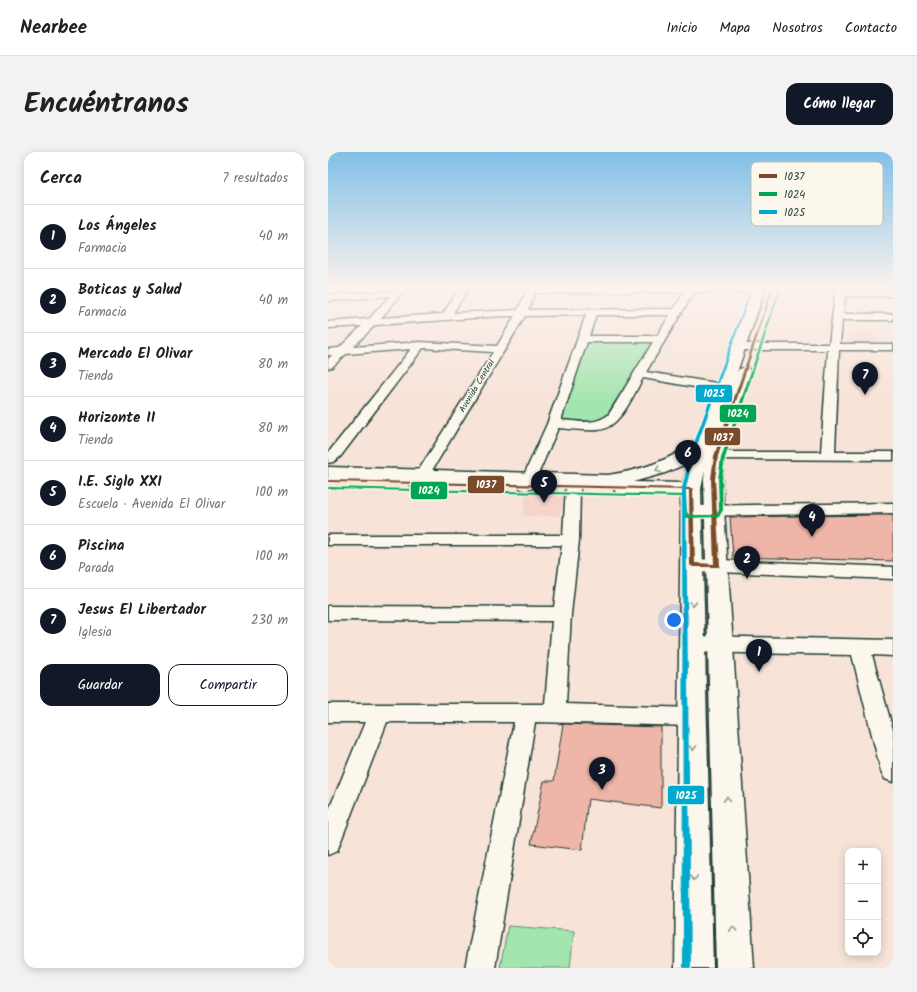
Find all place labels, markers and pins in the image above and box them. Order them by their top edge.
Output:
pin: 7 [852,362,878,395]
pin: 6 [675,440,701,473]
pin: 5 [531,470,557,503]
pin: 4 [799,504,825,537]
pin: 2 [734,546,760,579]
pin: 1 [746,639,772,672]
pin: 3 [589,757,615,790]

